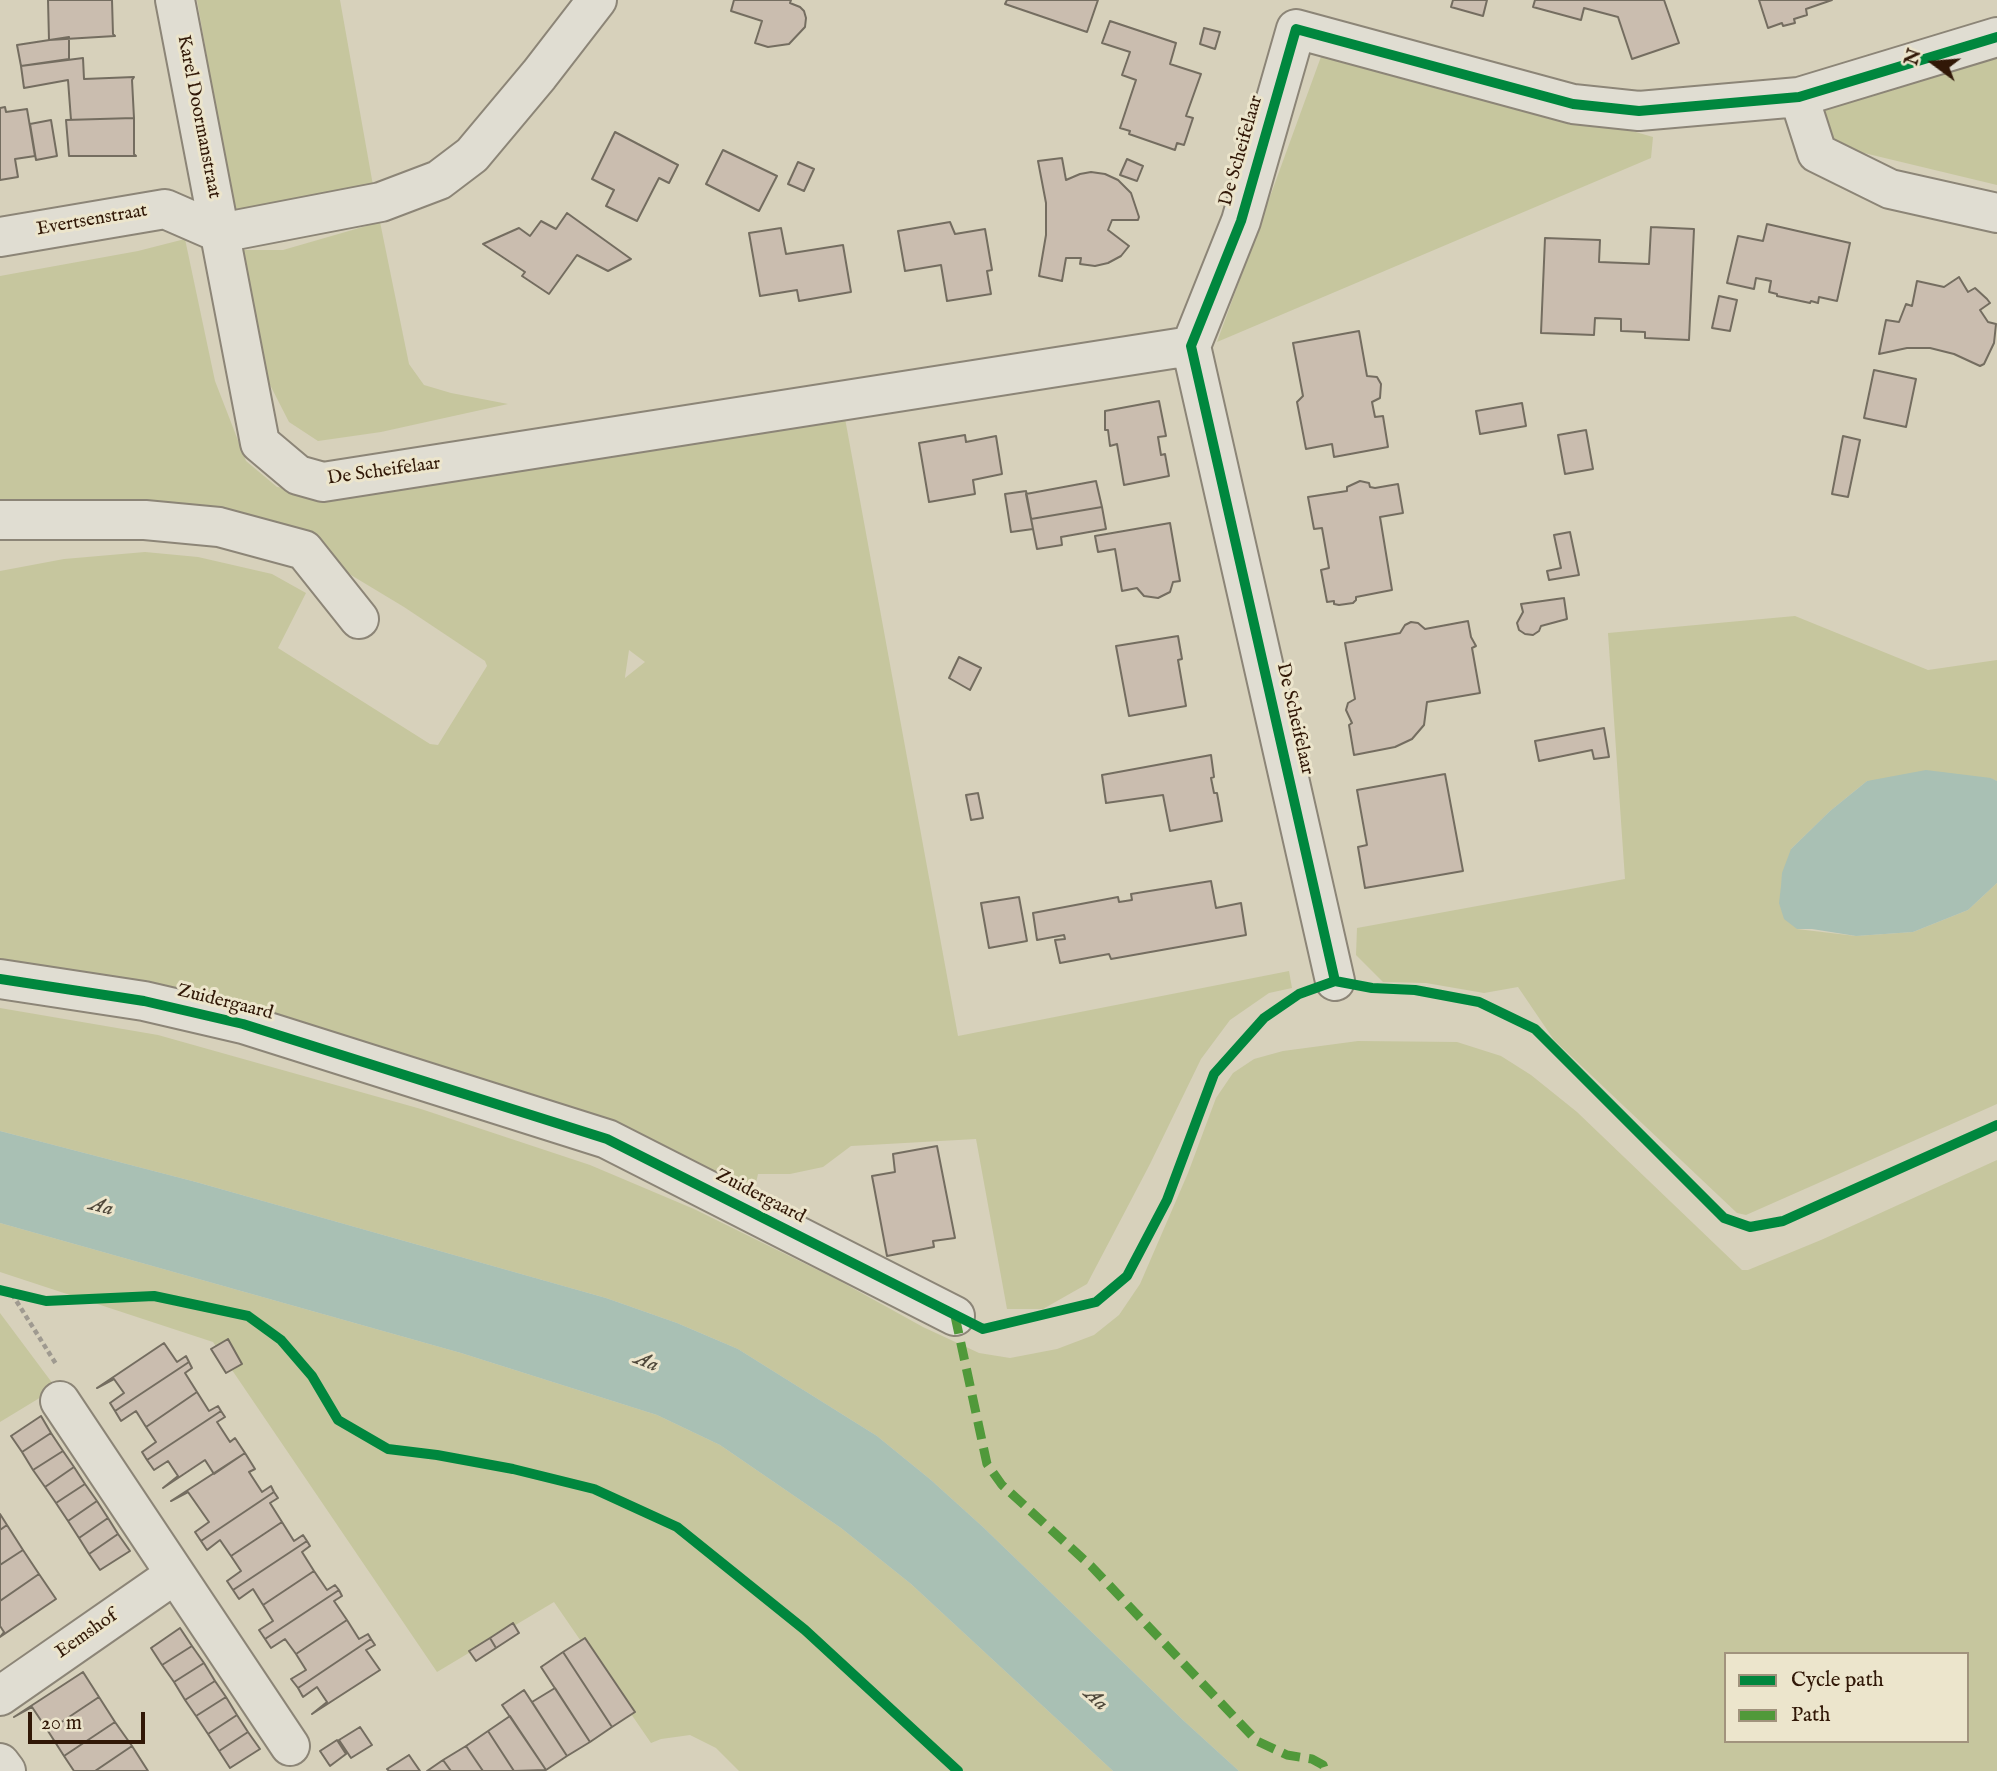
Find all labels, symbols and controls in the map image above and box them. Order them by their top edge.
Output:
north arrow [1899,28,1969,98]
street label: Karel Doormanstraat [171,33,225,201]
text: N [1900,46,1928,68]
street label: De Scheifelaar [1215,93,1269,209]
street label: Evertsenstraat [35,200,149,242]
street label: De Scheifelaar [326,453,442,491]
street label: De Scheifelaar [1270,661,1318,777]
street label: Zuidergaard [175,980,275,1026]
street label: Zuidergaard [711,1165,809,1229]
water label: Aa [86,1193,116,1223]
water label: Aa [630,1347,662,1379]
street label: Eemshof [52,1605,122,1665]
legend [1724,1652,1969,1743]
text: Cycle path [1791,1667,1884,1694]
water label: Aa [1078,1683,1112,1717]
scale bar [32,1698,149,1742]
text: Path [1791,1702,1830,1729]
text: 20 m [41,1710,82,1737]

